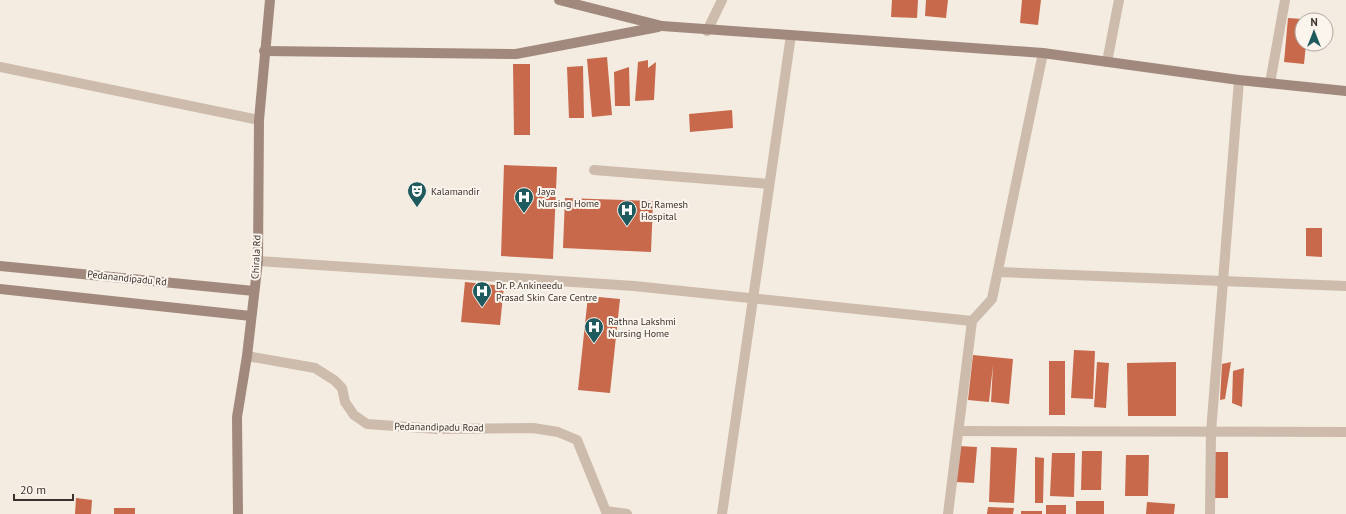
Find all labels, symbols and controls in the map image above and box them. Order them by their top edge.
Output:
north arrow [1294,12,1334,52]
text: N [1310,15,1318,29]
theatre icon: Kalamandir [406,180,428,208]
place label: Kalamandir [431,185,480,198]
place label: Jaya Nursing Home [537,185,599,210]
hospital icon: Jaya Nursing Home [513,186,535,214]
place label: Dr. Ramesh Hospital [641,198,688,223]
hospital icon: Dr. Ramesh Hospital [616,199,638,227]
street label: Chirala Rd [248,235,264,279]
street label: Pedanandipadu Rd [87,267,167,289]
place label: Dr. P. Ankineedu Prasad Skin Care Centre [496,279,597,304]
hospital icon: Dr. P. Ankineedu Prasad Skin Care Centre [471,280,493,308]
place label: Rathna Lakshmi Nursing Home [608,315,676,340]
hospital icon: Rathna Lakshmi Nursing Home [583,316,605,344]
street label: Pedanandipadu Road [394,420,484,434]
scale bar [14,476,73,502]
text: 20 m [20,482,46,497]

